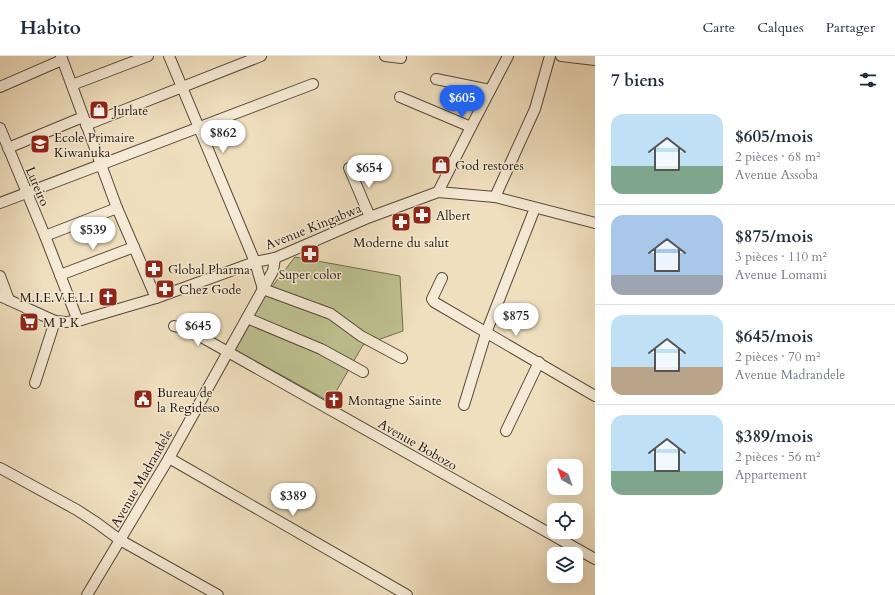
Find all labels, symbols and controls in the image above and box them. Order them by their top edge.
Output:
text: Habito [20,15,81,41]
text: Carte [703,18,735,37]
text: Calques [757,18,804,37]
text: Partager [826,18,875,37]
text: 7 biens [611,69,664,92]
icon: filters [857,69,879,91]
pin: $605 [438,85,486,119]
text: $605 [449,89,475,107]
shop icon: Jurlate [88,99,110,121]
place label: Jurlate [111,102,148,120]
pin: $862 [199,120,247,154]
text: $862 [210,124,236,142]
text: $605/mois [735,125,813,148]
place label: Ecole Primaire Kiwanuka [54,129,135,162]
icon: home [643,130,691,178]
school or university icon: Ecole Primaire Kiwanuka [29,133,51,155]
text: 2 pièces · 68 m² [735,148,820,166]
shop icon: God restores [430,154,452,176]
pin: $654 [345,155,393,189]
place label: God restores [455,157,524,175]
text: $654 [356,159,382,177]
street label: Lureiro [21,164,53,209]
text: Avenue Assoba [735,166,818,184]
street label: Avenue Kingabwa [263,199,365,254]
pharmacy icon: Albert [411,204,433,226]
place label: Albert [436,207,470,225]
pharmacy icon: Moderne du salut [390,211,412,233]
pin: $539 [69,217,117,251]
text: $539 [80,221,106,239]
text: $875/mois [735,225,813,248]
icon: home [643,231,691,279]
place label: Moderne du salut [353,234,449,252]
pharmacy icon: Super color [299,243,321,265]
text: 3 pièces · 110 m² [735,248,827,266]
pharmacy icon: Global Pharma [143,258,165,280]
place label: Global Pharma [168,261,250,279]
place label: Super color [279,266,342,284]
text: Avenue Lomami [735,266,827,284]
pharmacy icon: Chez Gode [154,278,176,300]
place label: Chez Gode [179,281,242,299]
church icon: M.I.E.V.E.L.I [97,286,119,308]
place label: M.I.E.V.E.L.I [20,289,94,307]
pin: $875 [492,303,540,337]
text: $875 [503,307,529,325]
supermarket icon: M P K [18,311,40,333]
pin: $645 [174,313,222,347]
place label: M P K [43,314,80,332]
text: $645 [185,317,211,335]
text: $645/mois [735,325,813,348]
icon: home [643,331,691,379]
text: 2 pièces · 70 m² [735,348,820,366]
text: Avenue Madrandele [735,366,845,384]
place label: Bureau de la Regideso [157,384,219,417]
public building icon: Bureau de la Regideso [132,388,154,410]
church icon: Montagne Sainte [323,389,345,411]
place label: Montagne Sainte [348,392,442,410]
street label: Avenue Bobozo [375,415,460,475]
text: $389/mois [735,425,813,448]
street label: Avenue Madrandele [107,426,177,531]
icon: home [643,431,691,479]
text: 2 pièces · 56 m² [735,448,820,466]
north arrow [547,459,583,495]
map controls [547,459,583,583]
text: Appartement [735,466,807,484]
pin: $389 [269,483,317,517]
text: $389 [280,487,306,505]
button: locate [547,503,583,539]
button: layers [547,547,583,583]

